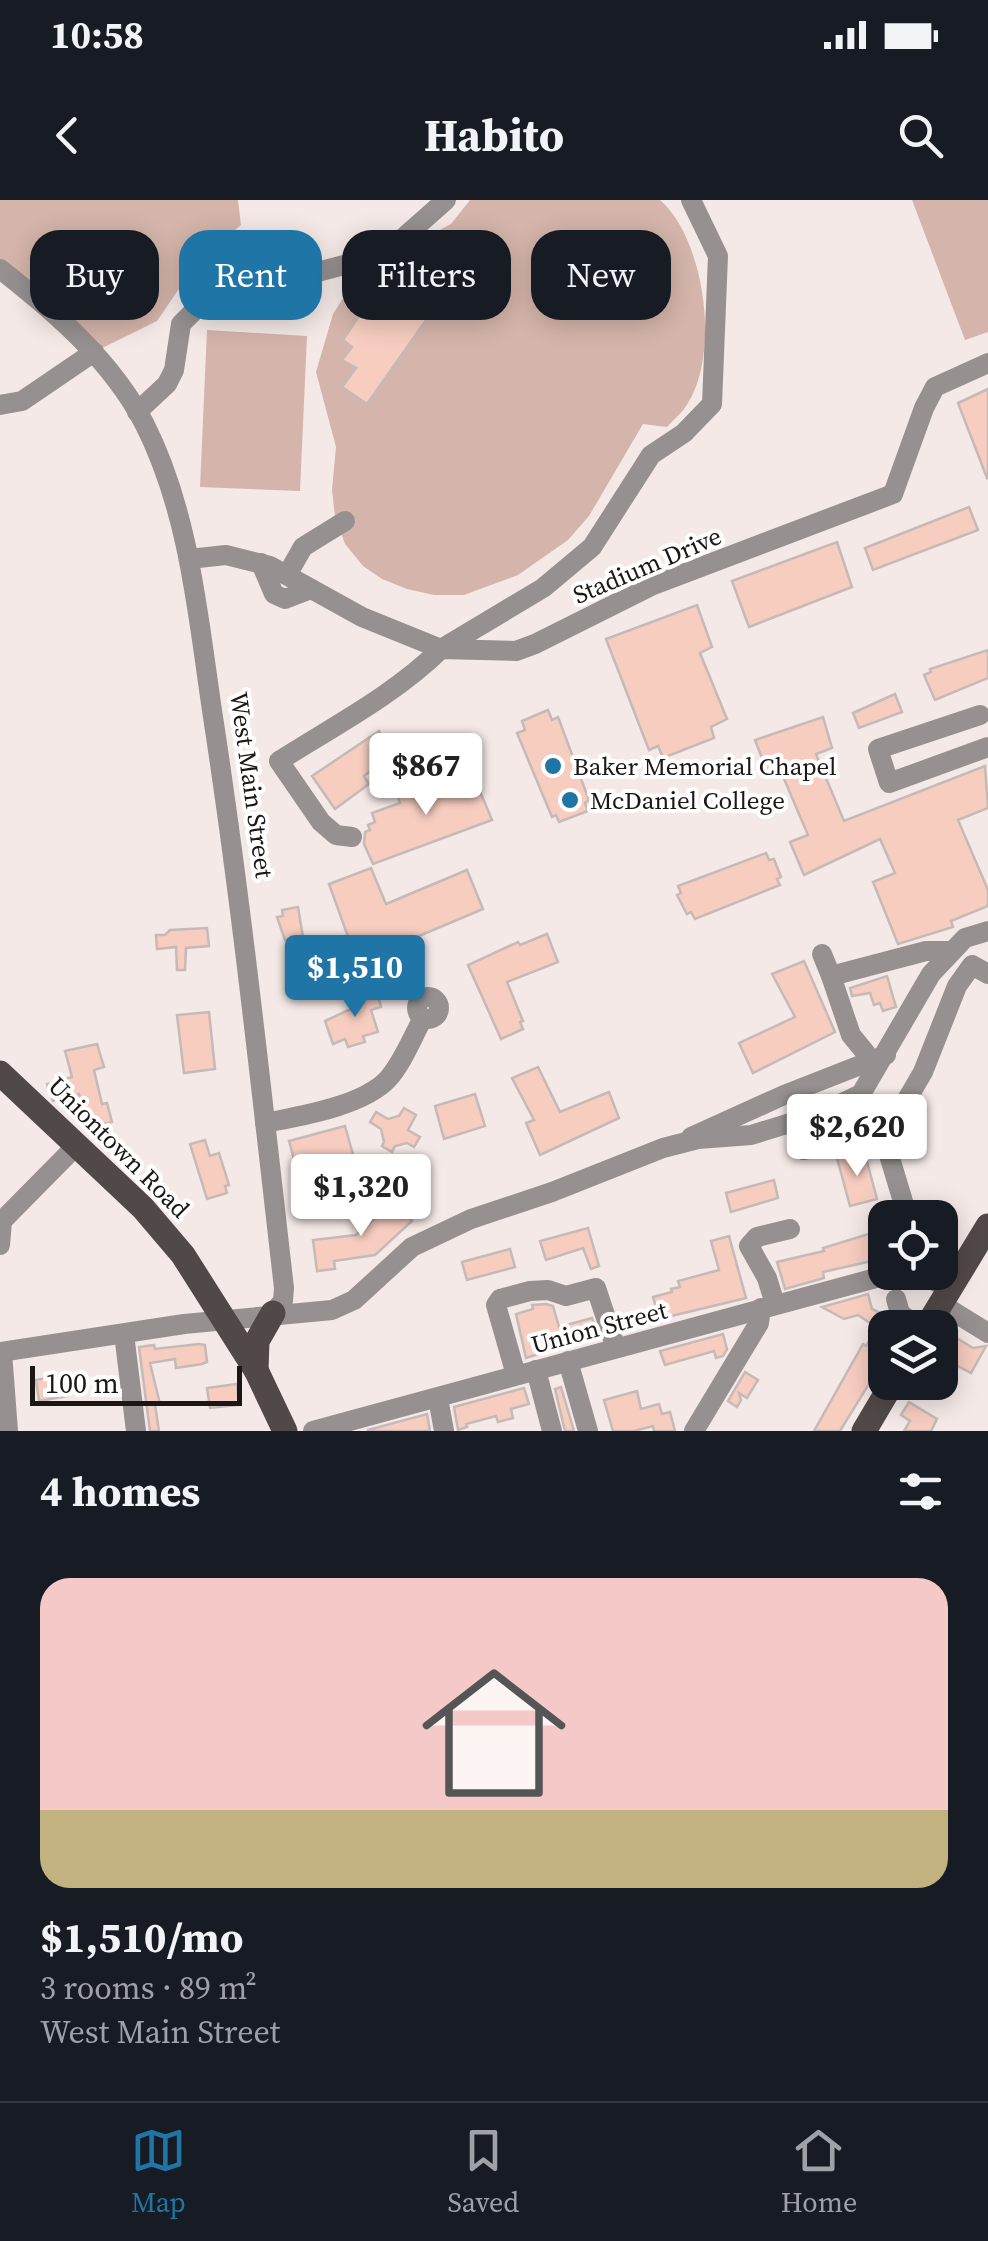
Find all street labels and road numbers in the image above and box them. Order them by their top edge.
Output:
street label: Stadium Drive [568,518,726,612]
street label: West Main Street [222,690,282,881]
street label: Uniontown Road [41,1069,197,1225]
street label: Union Street [527,1292,672,1361]

